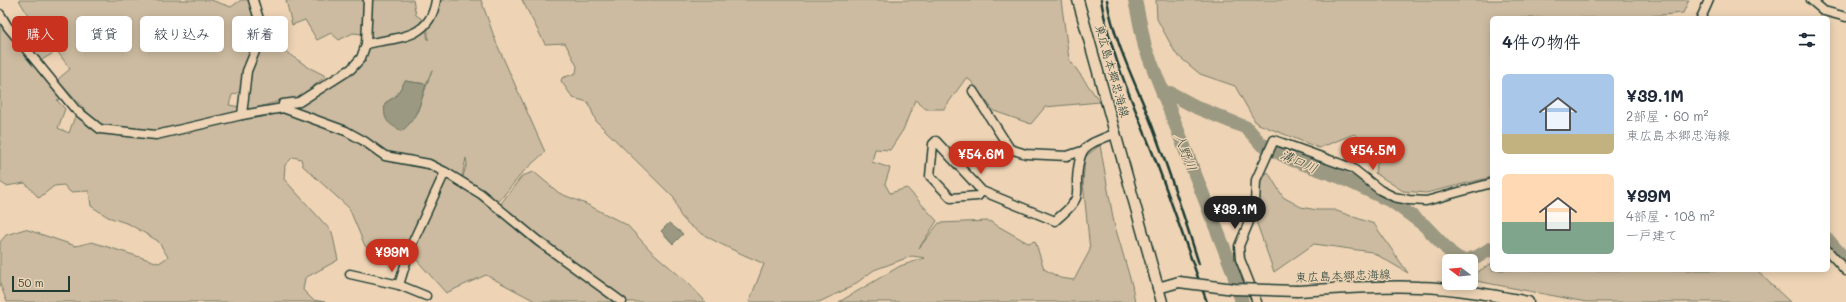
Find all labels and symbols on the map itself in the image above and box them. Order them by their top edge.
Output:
street label: 東広島本郷忠海線 [1092,22,1134,119]
water label: 入野川 [1172,131,1201,173]
pin: ¥54.5M [1340,137,1406,171]
pin: ¥54.6M [948,141,1014,175]
water label: 溝口川 [1278,145,1320,176]
pin: ¥39.1M [1202,196,1268,230]
pin: ¥99M [368,239,416,273]
north arrow [1442,254,1478,290]
street label: 東広島本郷忠海線 [1295,265,1391,285]
scale bar [12,274,70,293]

